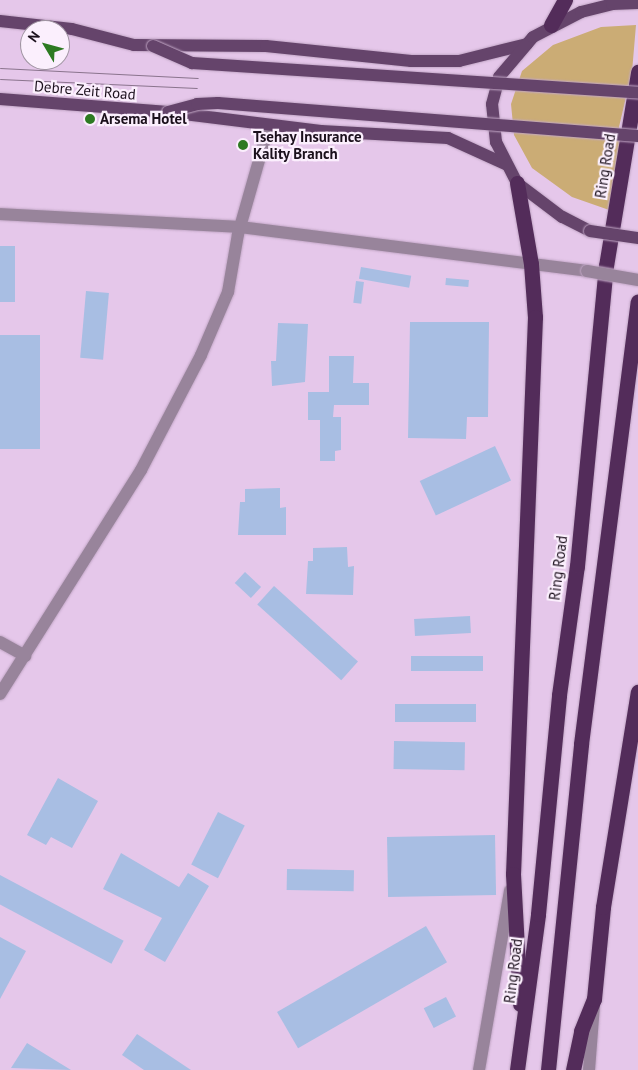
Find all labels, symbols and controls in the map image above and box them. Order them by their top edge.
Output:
north arrow [20,20,70,70]
text: N [24,27,44,46]
street label: Debre Zeit Road [33,77,137,103]
place label: Arsema Hotel [100,110,187,128]
marker: Arsema Hotel [84,113,96,125]
place label: Tsehay Insurance Kality Branch [253,127,362,162]
street label: Ring Road [591,133,619,199]
marker: Tsehay Insurance Kality Branch [237,139,249,151]
street label: Ring Road [545,535,571,601]
street label: Ring Road [500,938,526,1004]

